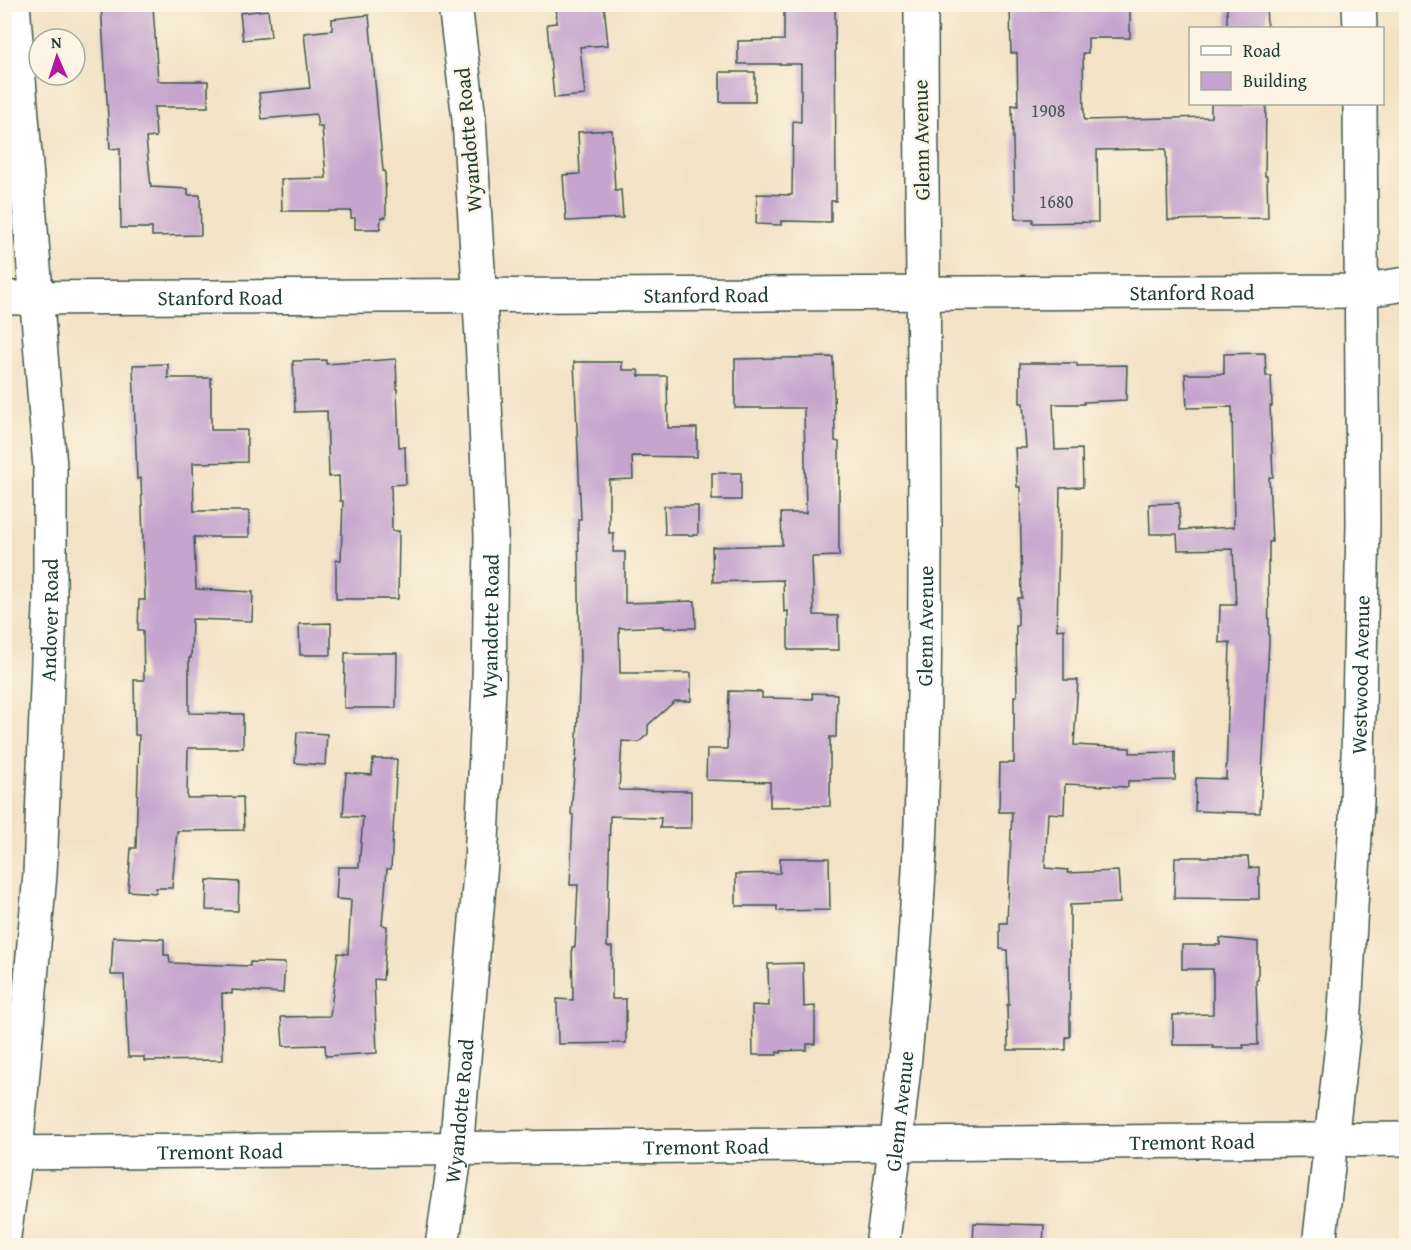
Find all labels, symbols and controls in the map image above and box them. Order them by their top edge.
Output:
north arrow [27,27,87,87]
legend [1189,27,1384,105]
text: N [50,30,62,54]
text: Road [1243,37,1281,64]
street label: Wyandotte Road [446,66,490,214]
text: Building [1243,67,1307,94]
street label: Glenn Avenue [904,79,938,201]
house number: 1908 [1031,97,1065,124]
house number: 1680 [1039,188,1074,215]
street label: Stanford Road [1129,276,1255,308]
street label: Stanford Road [643,279,769,310]
street label: Stanford Road [157,281,283,313]
street label: Wyandotte Road [473,553,506,699]
street label: Andover Road [32,558,66,682]
street label: Glenn Avenue [909,565,940,687]
street label: Westwood Avenue [1343,595,1377,755]
street label: Wyandotte Road [436,1037,481,1185]
street label: Glenn Avenue [877,1049,921,1173]
street label: Tremont Road [1129,1125,1256,1157]
street label: Tremont Road [643,1130,770,1162]
street label: Tremont Road [157,1135,284,1167]

